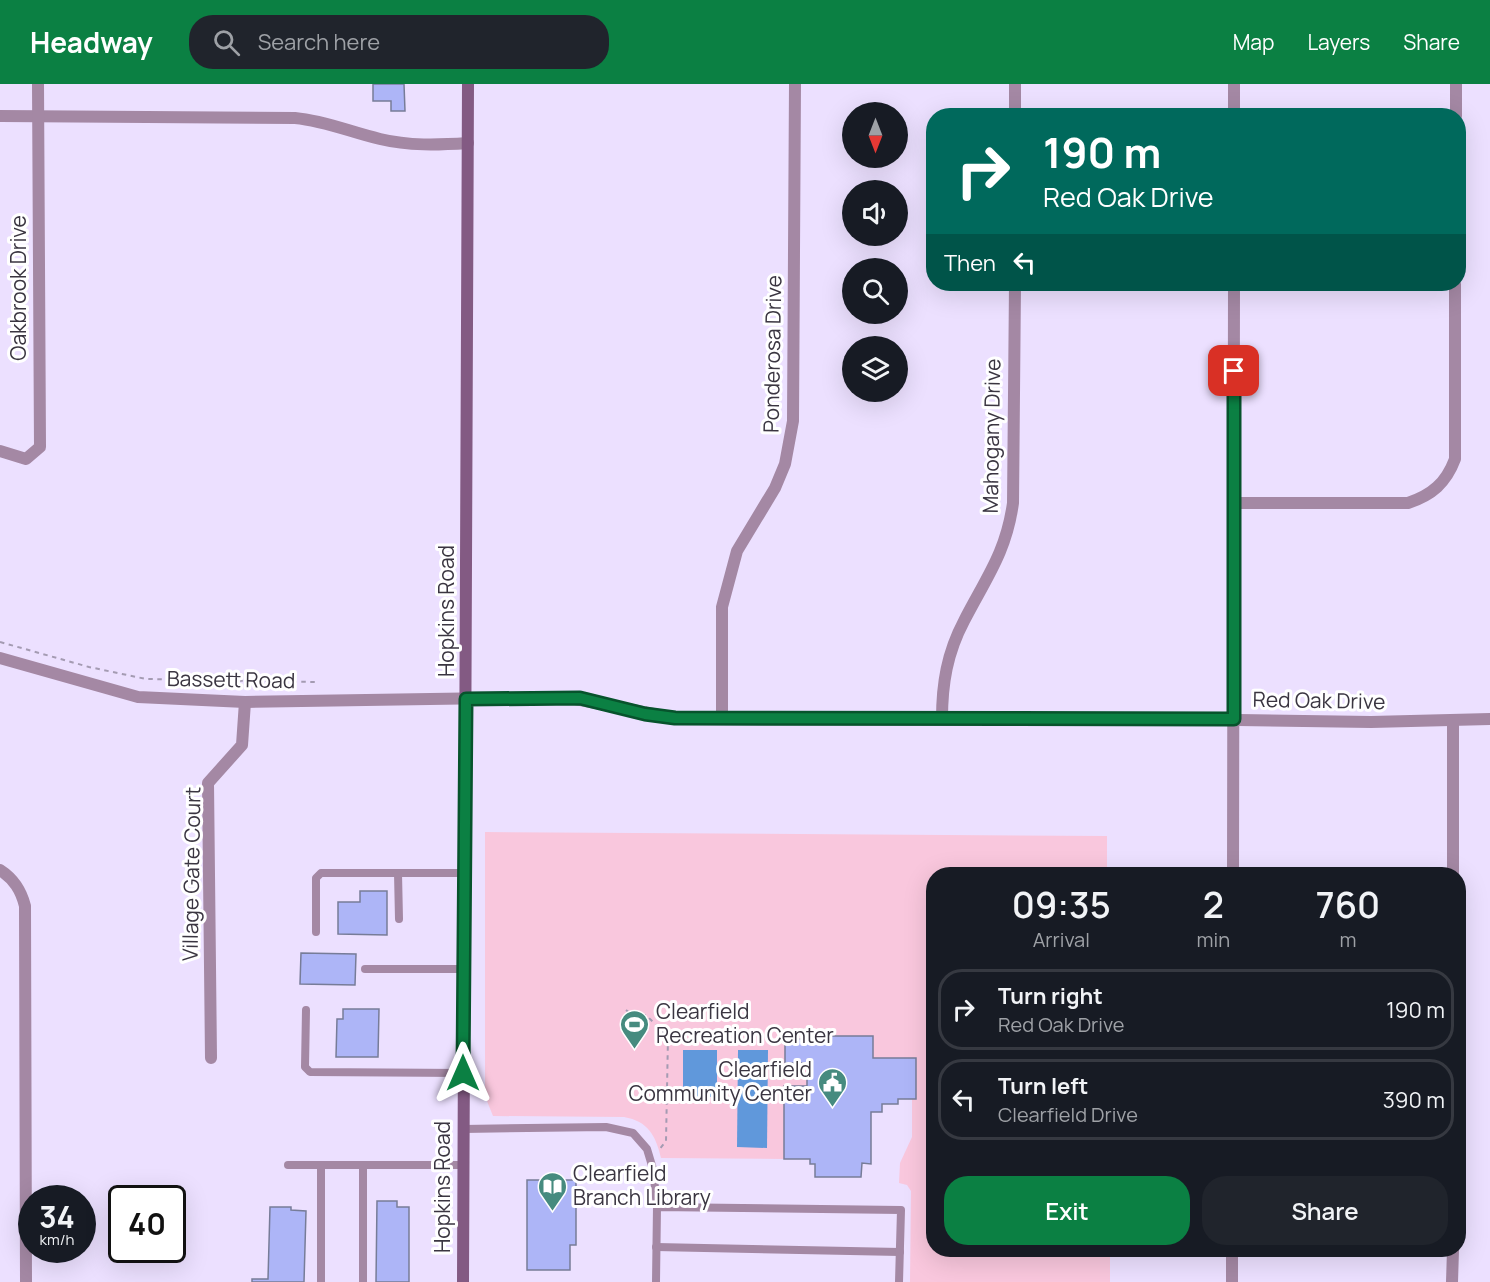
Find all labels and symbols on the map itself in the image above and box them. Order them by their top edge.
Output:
north arrow [842,102,908,168]
street label: Oakbrook Drive [4,215,32,361]
street label: Ponderosa Drive [757,275,787,433]
pin [1208,345,1259,396]
street label: Mahogany Drive [976,358,1006,514]
street label: Hopkins Road [432,545,460,677]
street label: Bassett Road [167,664,295,694]
street label: Red Oak Drive [1252,685,1386,715]
street label: Village Gate Court [175,787,207,961]
place label: Clearfield Recreation Center [656,997,834,1049]
sports icon: Clearfield Recreation Center [619,1008,651,1050]
position arrow [431,1041,495,1105]
place label: Clearfield Community Center [628,1055,812,1107]
public building icon: Clearfield Community Center [817,1066,849,1108]
street label: Hopkins Road [428,1121,456,1253]
place label: Clearfield Branch Library [573,1159,711,1211]
library icon: Clearfield Branch Library [536,1170,568,1212]
speed limit sign: 40 [108,1185,186,1263]

